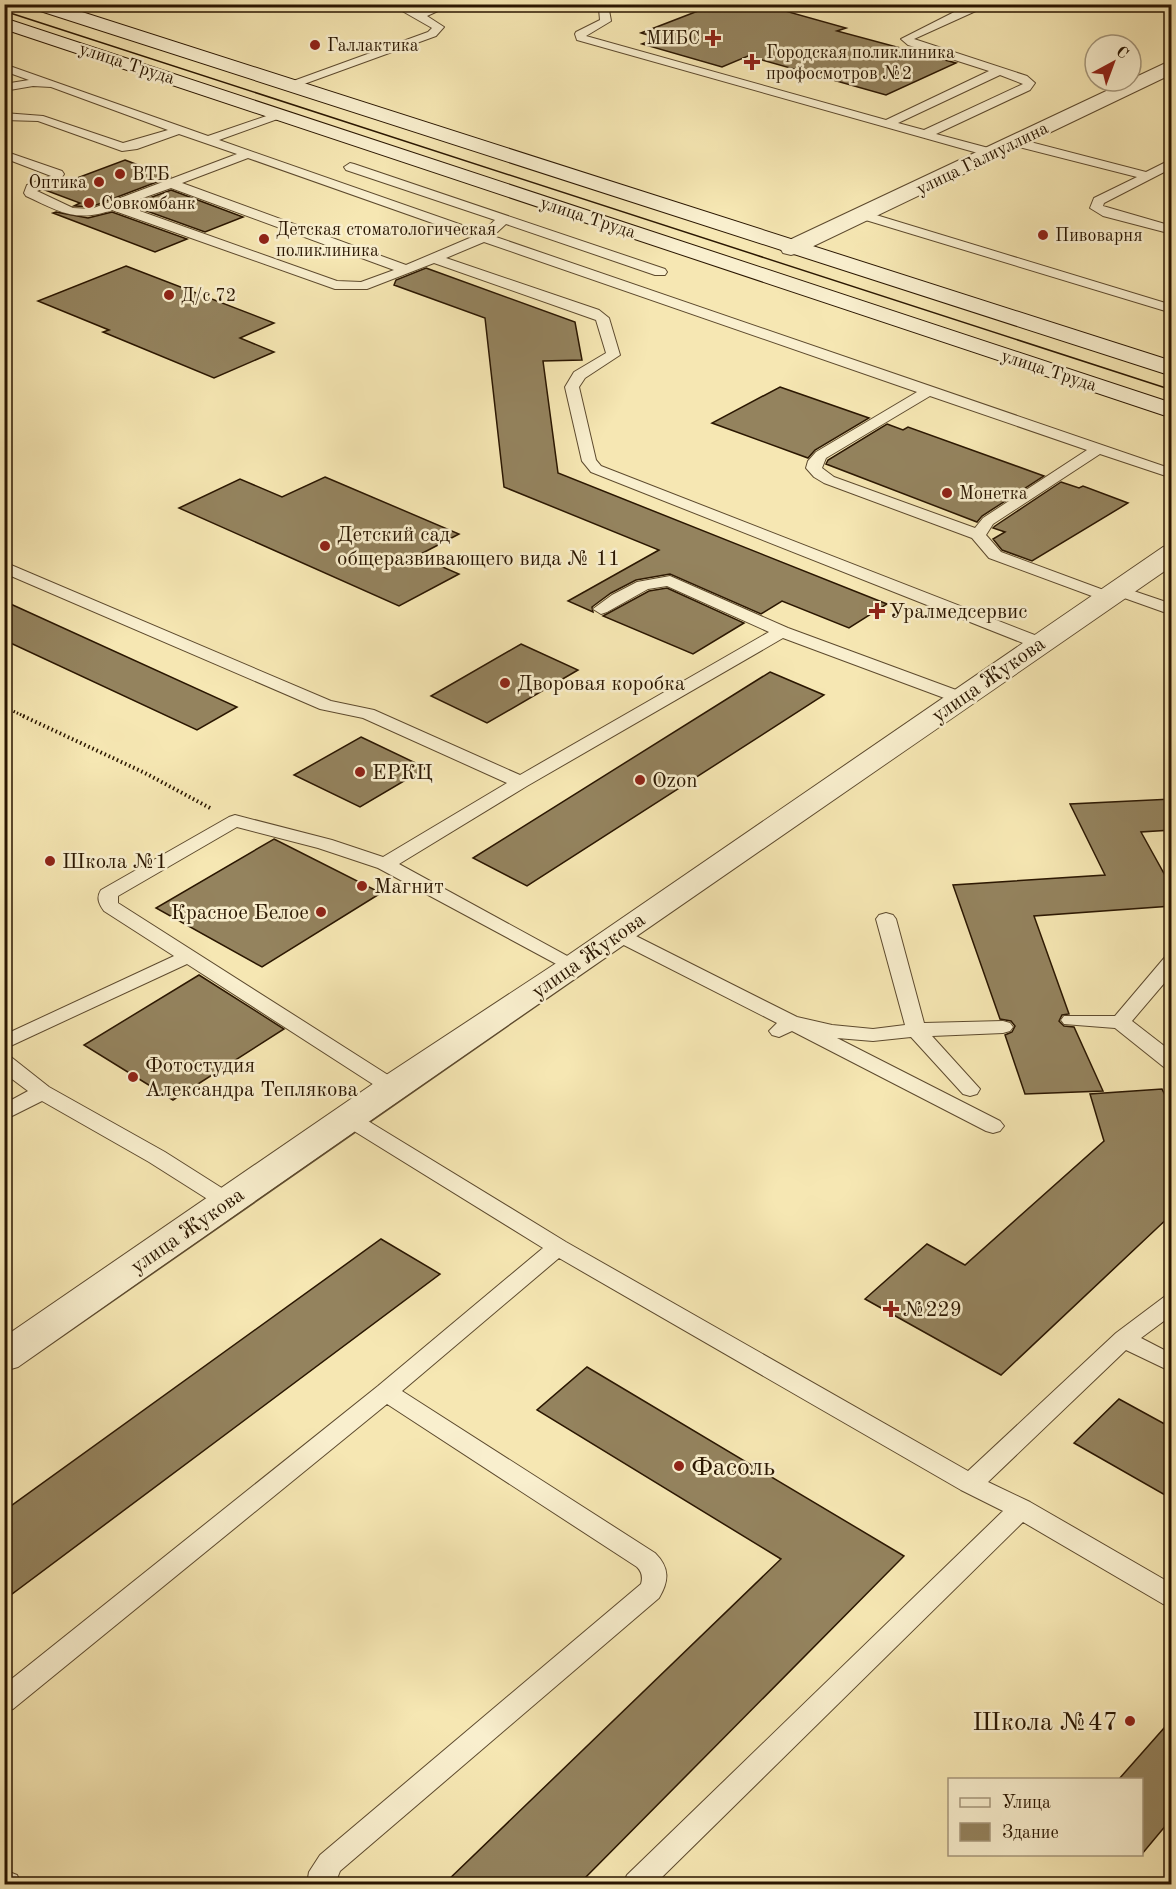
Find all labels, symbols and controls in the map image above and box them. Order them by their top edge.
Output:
marker: МИБС [704,29,722,47]
place label: МИБС [646,30,700,48]
north arrow [1083,33,1143,93]
place label: Галлактика [327,37,419,55]
marker: Галлактика [308,38,322,52]
street label: улица Труда [77,40,177,88]
place label: Городская поликлиника профосмотров №2 [766,44,955,84]
text: С [1112,44,1131,63]
marker: Городская поликлиника профосмотров №2 [743,53,761,71]
street label: улица Галиуллина [914,119,1051,199]
place label: ВТБ [132,166,170,184]
marker: ВТБ [113,167,127,181]
place label: Оптика [28,174,87,192]
marker: Оптика [92,175,106,189]
street label: улица Труда [538,194,638,242]
place label: Совкомбанк [101,195,196,213]
marker: Совкомбанк [82,196,96,210]
place label: Детская стоматологическая поликлиника [276,221,496,260]
place label: Пивоварня [1055,227,1143,245]
marker: Пивоварня [1036,228,1050,242]
marker: Детская стоматологическая поликлиника [257,232,271,246]
place label: Д/с 72 [181,287,236,305]
marker: Д/с 72 [162,288,176,302]
street label: улица Труда [999,347,1099,395]
place label: Монетка [959,485,1028,503]
marker: Монетка [940,486,954,500]
place label: Детский сад общеразвивающего вида № 11 [337,525,620,570]
marker: Детский сад общеразвивающего вида № 11 [318,539,332,553]
place label: Уралмедсервис [889,602,1027,623]
marker: Уралмедсервис [870,604,884,618]
street label: улица Жукова [928,633,1049,727]
place label: Дворовая коробка [517,674,685,695]
marker: Дворовая коробка [498,676,512,690]
place label: ЕРКЦ [372,763,433,784]
marker: ЕРКЦ [353,765,367,779]
place label: Ozon [652,771,698,792]
marker: Ozon [633,773,647,787]
place label: Школа №1 [62,852,168,873]
marker: Школа №1 [43,854,57,868]
place label: Магнит [374,877,444,898]
marker: Магнит [355,879,369,893]
place label: Красное Белое [171,903,309,924]
marker: Красное Белое [314,905,328,919]
street label: улица Жукова [528,909,649,1003]
place label: Фотостудия Александра Теплякова [145,1056,358,1101]
marker: Фотостудия Александра Теплякова [126,1070,140,1084]
street label: улица Жукова [127,1184,248,1278]
place label: №229 [903,1300,962,1321]
marker: №229 [884,1302,898,1316]
place label: Фасоль [691,1455,775,1481]
marker: Фасоль [672,1459,686,1473]
place label: Школа №47 [972,1710,1118,1736]
marker: Школа №47 [1123,1714,1137,1728]
legend [948,1778,1143,1856]
text: Улица [1002,1794,1051,1812]
text: Здание [1002,1824,1059,1842]

